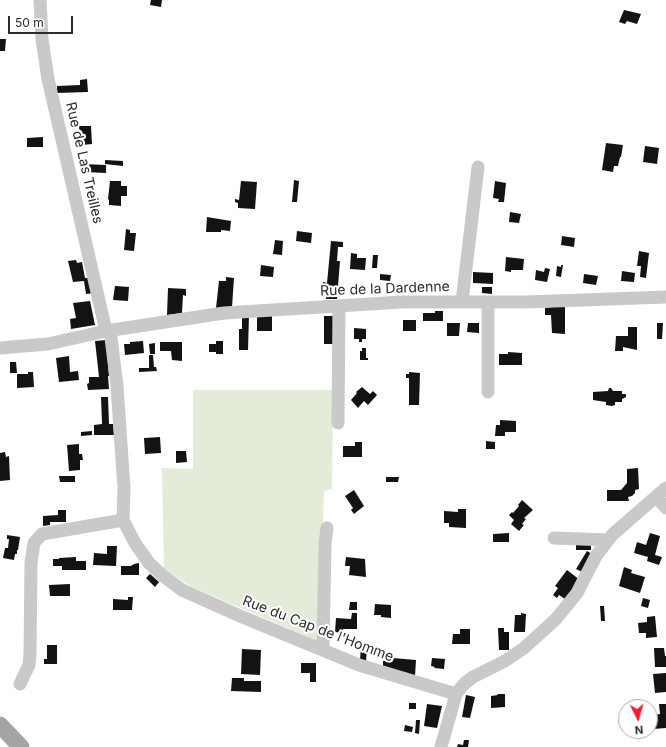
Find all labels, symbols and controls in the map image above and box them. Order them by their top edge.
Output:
scale bar [10,8,75,34]
text: 50 m [15,15,44,30]
street label: Rue de Las Treilles [62,101,106,225]
street label: Rue de la Dardenne [320,278,450,300]
street label: Rue du Cap de l'Homme [240,592,396,666]
north arrow [618,699,658,739]
text: N [634,723,644,737]

